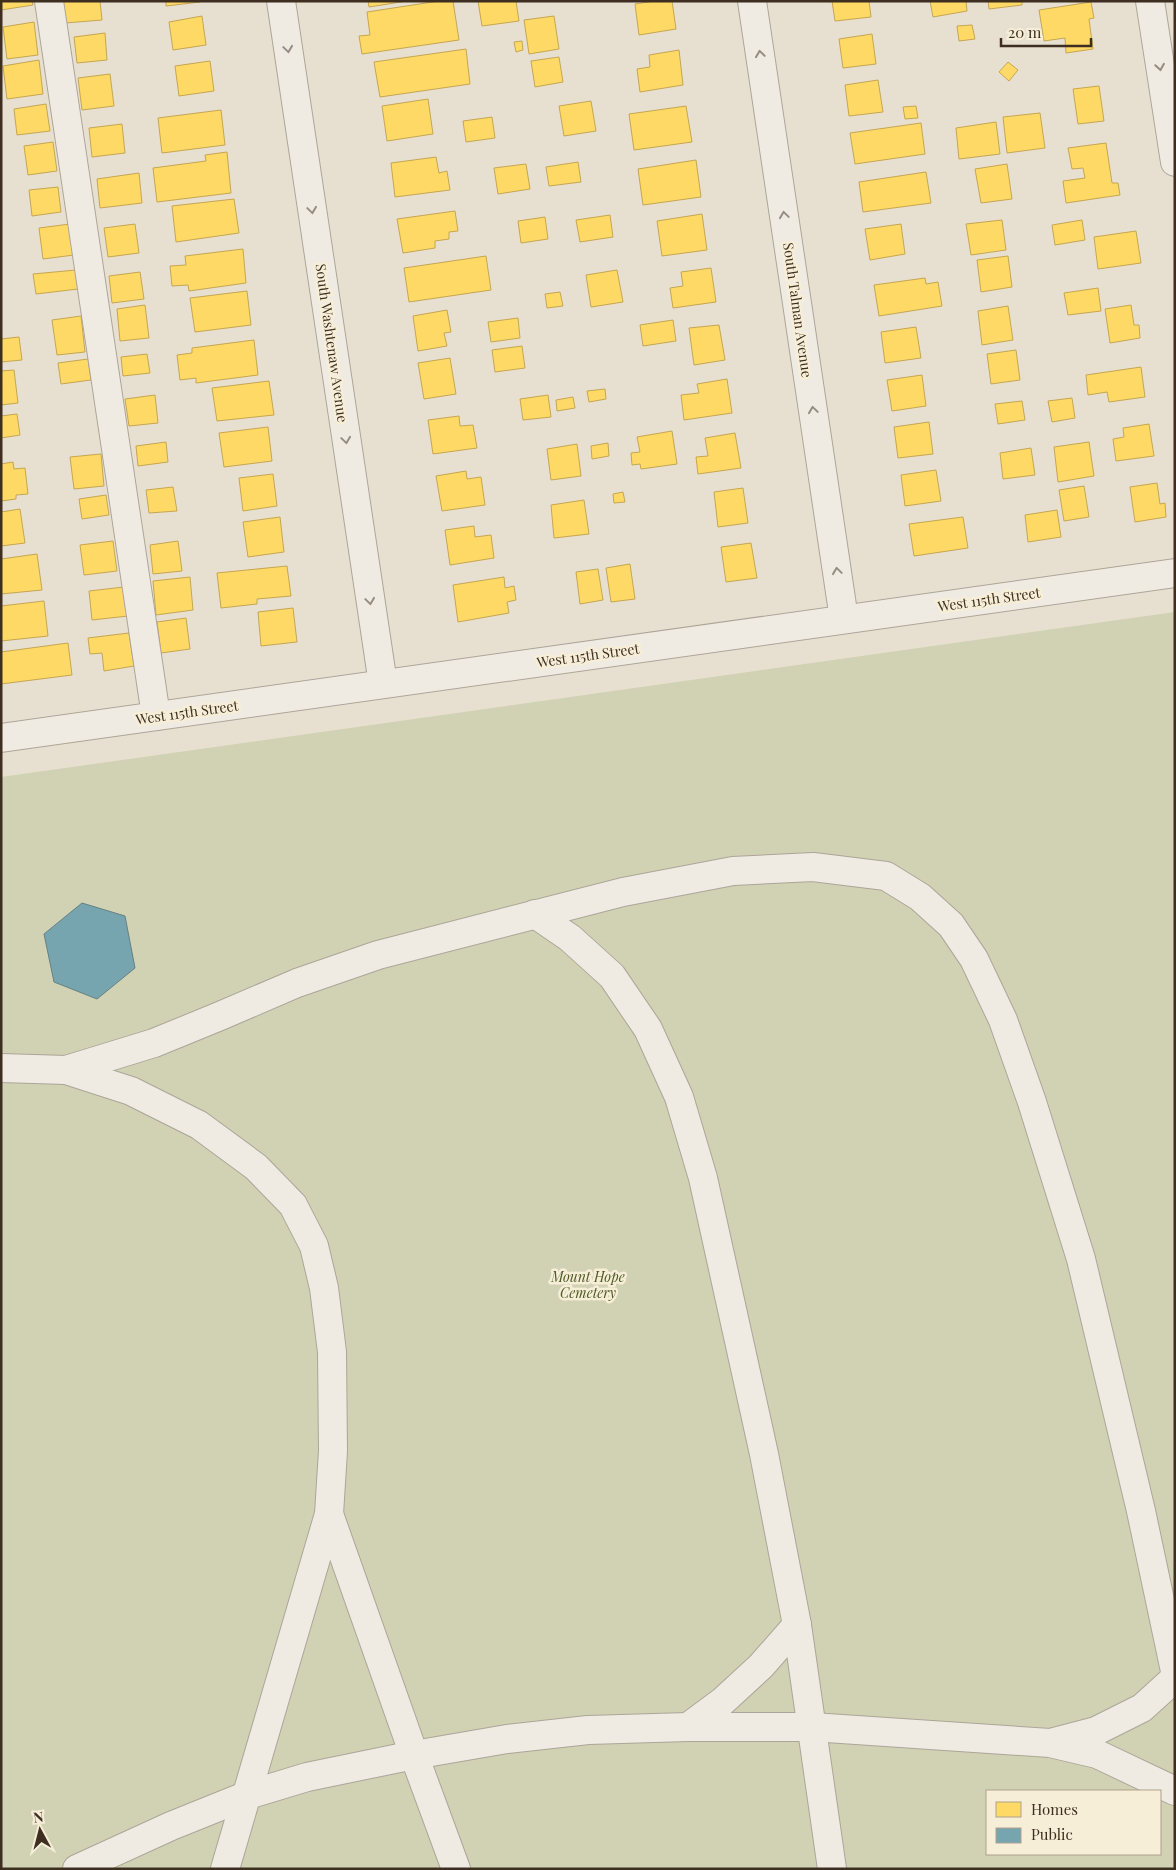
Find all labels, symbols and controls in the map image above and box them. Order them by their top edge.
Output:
scale bar [1001,15,1091,47]
text: 20 m [1008,22,1042,42]
one-way arrow [283,45,293,54]
one-way arrow [755,50,766,58]
one-way arrow [1154,63,1165,71]
one-way arrow [306,207,317,215]
one-way arrow [779,211,790,219]
street label: South Talman Avenue [779,241,817,379]
street label: South Washtenaw Avenue [311,262,353,424]
one-way arrow [808,406,819,414]
one-way arrow [341,436,351,445]
one-way arrow [832,567,843,575]
street label: West 115th Street [935,582,1043,616]
one-way arrow [364,597,375,605]
street label: West 115th Street [534,638,642,672]
street label: West 115th Street [133,695,241,729]
park label: Mount Hope Cemetery [550,1267,625,1302]
legend [986,1790,1161,1855]
text: Homes [1031,1799,1078,1819]
north arrow [15,1805,65,1855]
text: N [32,1807,45,1827]
text: Public [1031,1824,1073,1844]

